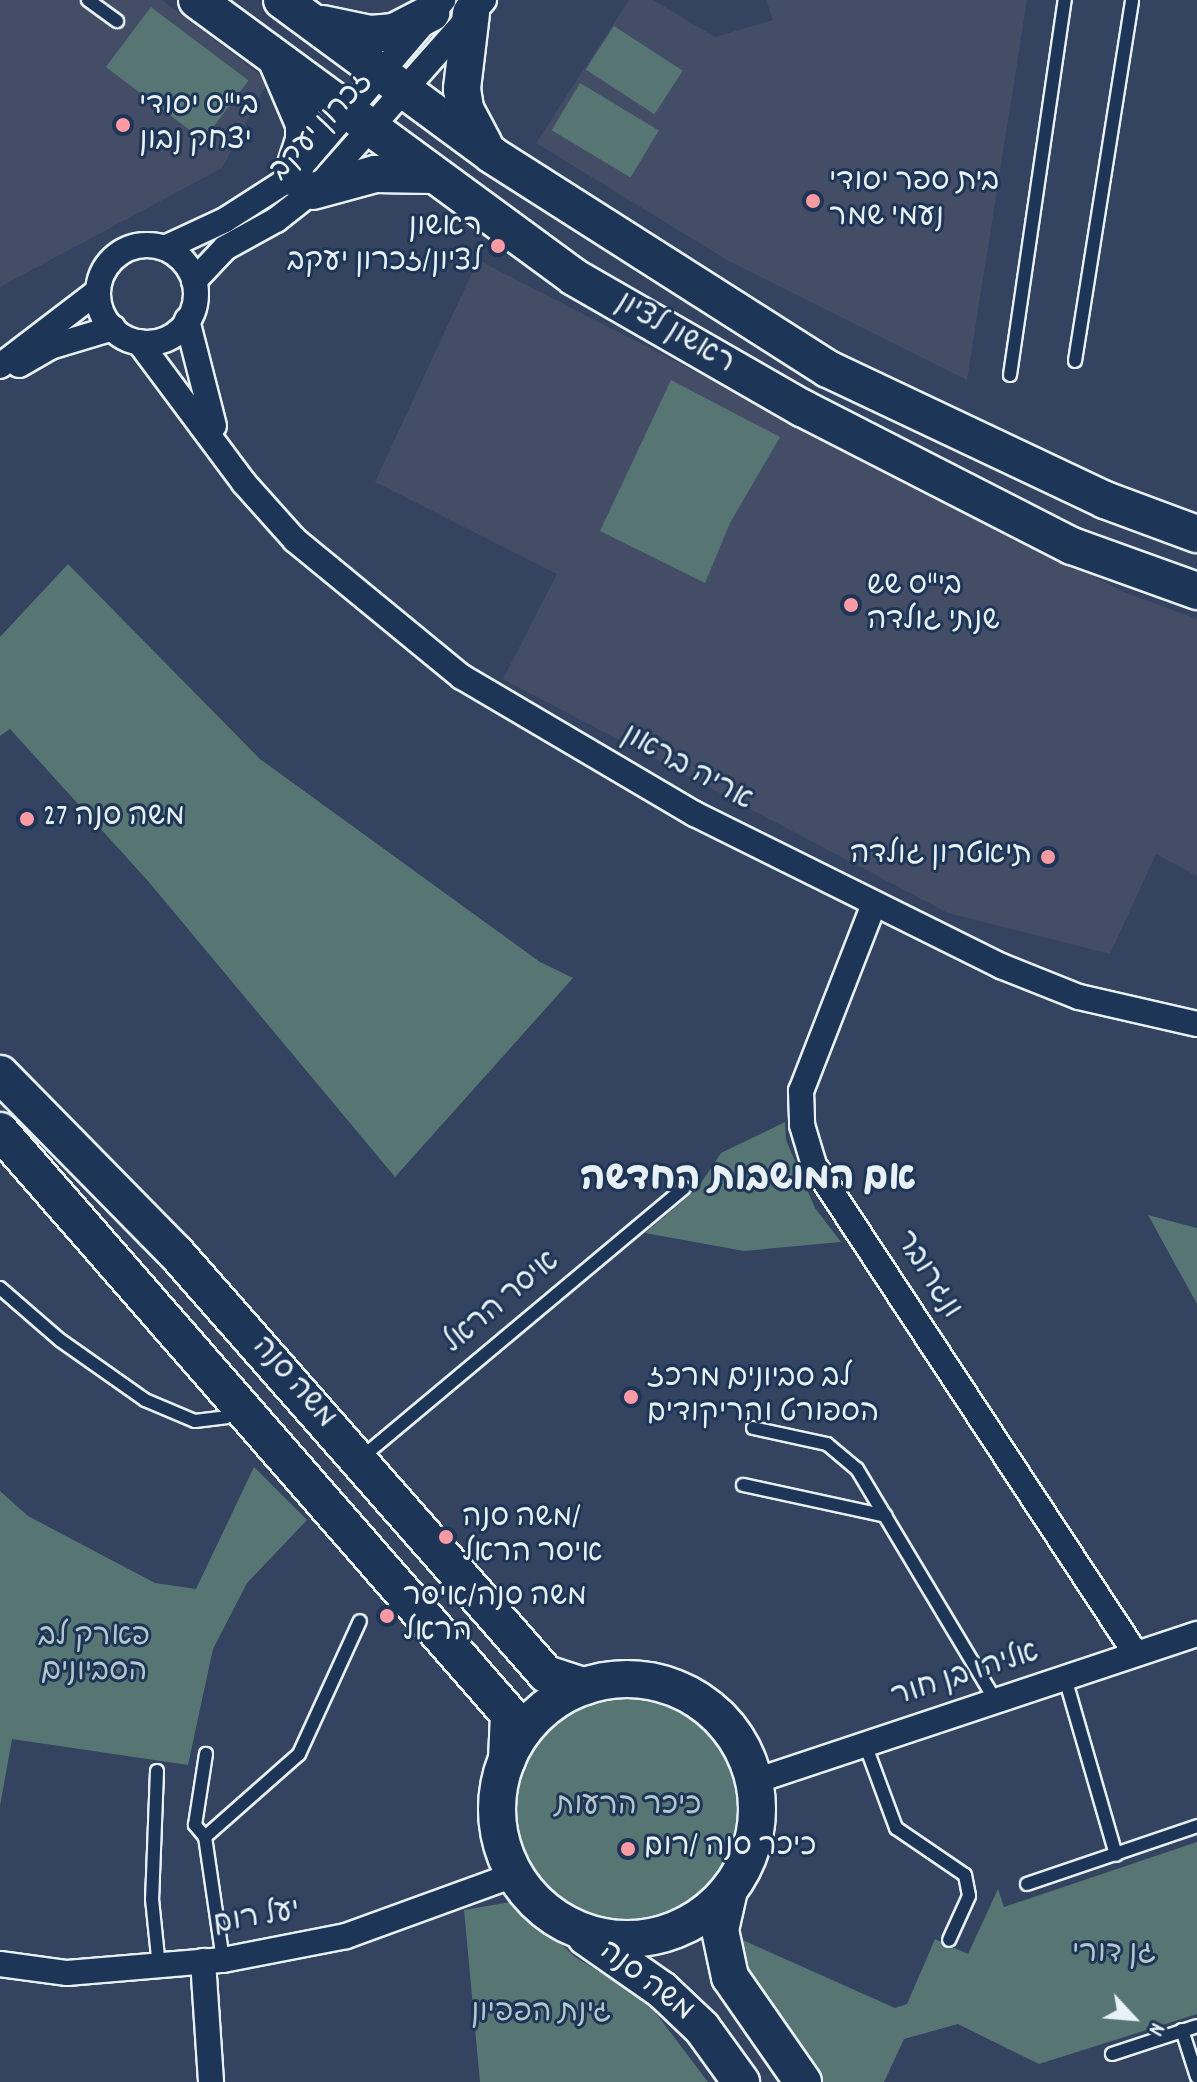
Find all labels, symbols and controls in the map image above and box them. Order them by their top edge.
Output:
street label: זכרון יעקב [264,66,382,190]
place label: בי"ס יסודי יצחק נבון [139,90,259,160]
marker: בי"ס יסודי יצחק נבון [114,116,132,134]
place label: בית ספר יסודי נעמי שמר [829,166,999,236]
marker: בית ספר יסודי נעמי שמר [804,192,822,210]
place label: ראשון לציון/זכרון יעקב [287,211,482,282]
marker: ראשון לציון/זכרון יעקב [489,237,507,255]
street label: ראשון לציון [608,287,740,383]
place label: בי"ס שש שנתי גולדה [867,570,1000,640]
marker: בי"ס שש שנתי גולדה [842,596,860,614]
street label: אריה בראון [614,719,758,821]
place label: משה סנה 27 [43,801,185,837]
marker: משה סנה 27 [18,810,36,828]
place label: תיאטרון גולדה [850,839,1032,875]
marker: תיאטרון גולדה [1039,848,1057,866]
district label: אם המושבות החדשה [580,1158,916,1204]
street label: ונגרובר [884,1226,968,1326]
street label: איסר הראל [438,1245,568,1363]
street label: משה סנה [242,1331,342,1437]
place label: לב סביונים מרכז הספורט והריקודים [647,1362,879,1432]
marker: לב סביונים מרכז הספורט והריקודים [622,1388,640,1406]
place label: משה סנה/ איסר הראל [462,1502,603,1572]
marker: משה סנה/ איסר הראל [437,1528,455,1546]
place label: משה סנה/איסר הראל [403,1581,587,1652]
marker: משה סנה/איסר הראל [378,1607,396,1625]
park label: פארק לב הסביונים [38,1621,150,1692]
street label: אליהו בן חור [888,1636,1044,1718]
park label: כיכר הרעות [555,1790,701,1826]
place label: כיכר סנה /רום [644,1831,816,1867]
marker: כיכר סנה /רום [619,1840,637,1858]
street label: יעל רום [211,1895,303,1945]
street label: משה סנה [590,1935,700,2031]
park label: גן דורי [1072,1938,1156,1974]
north arrow [1093,1978,1173,2058]
park label: גינת הפפיון [471,1997,611,2033]
text: N [1139,2017,1171,2040]

